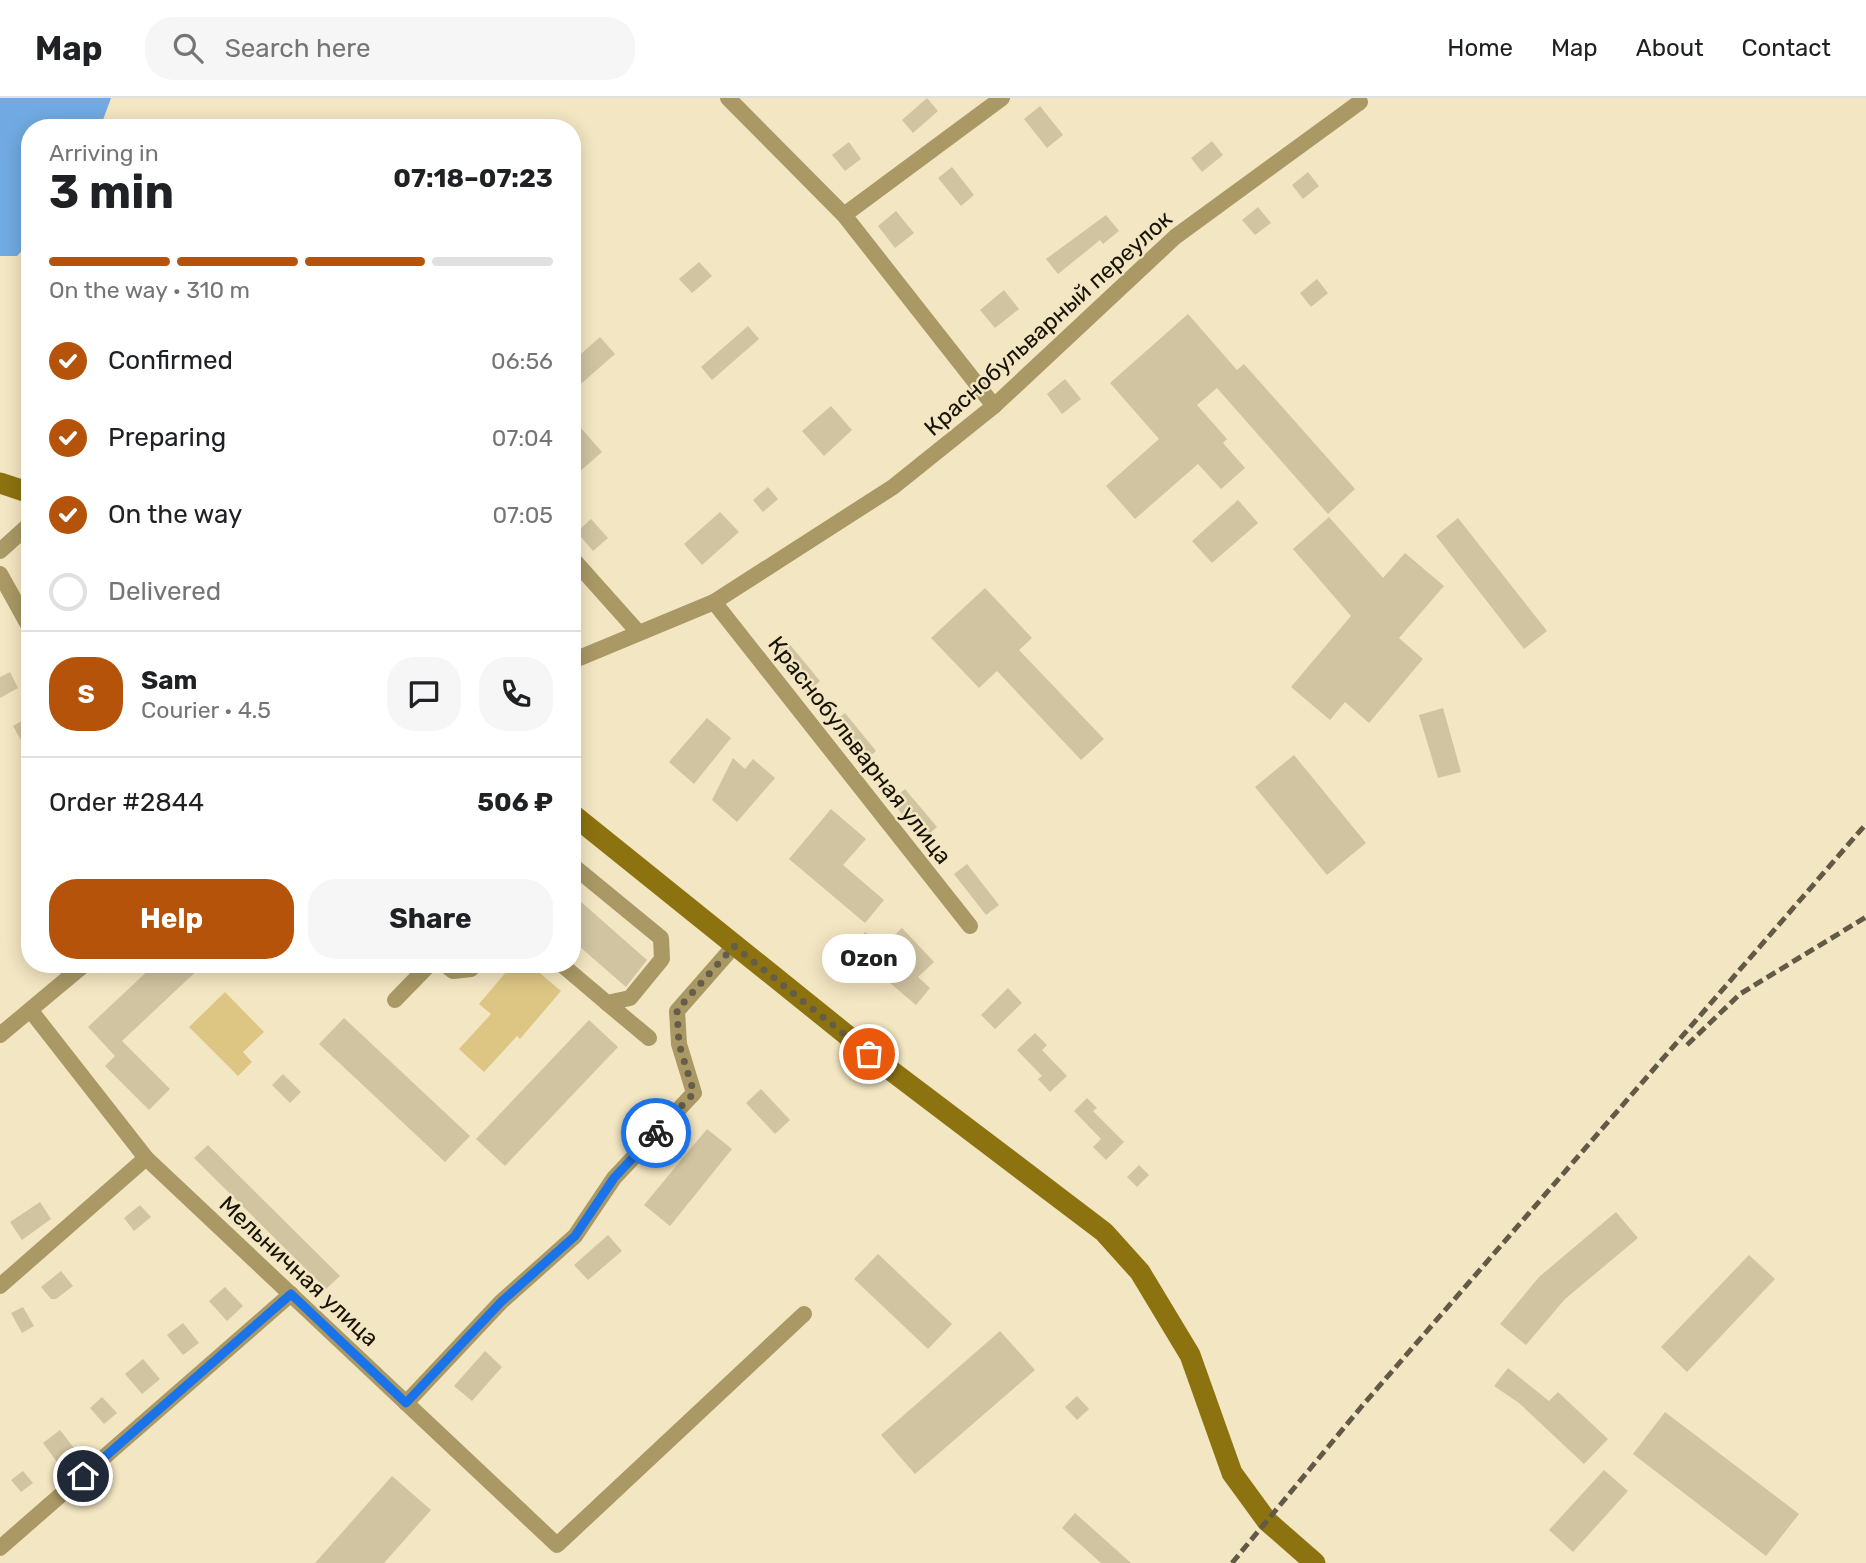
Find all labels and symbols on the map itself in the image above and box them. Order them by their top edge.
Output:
street label: Краснобульварный переулок [918,204,1178,442]
street label: Краснобульварная улица [762,630,958,870]
callout: Ozon [822,935,916,984]
pin [839,1024,899,1084]
courier [621,1098,691,1168]
street label: Мельничная улица [214,1190,384,1352]
pin [53,1446,113,1506]

